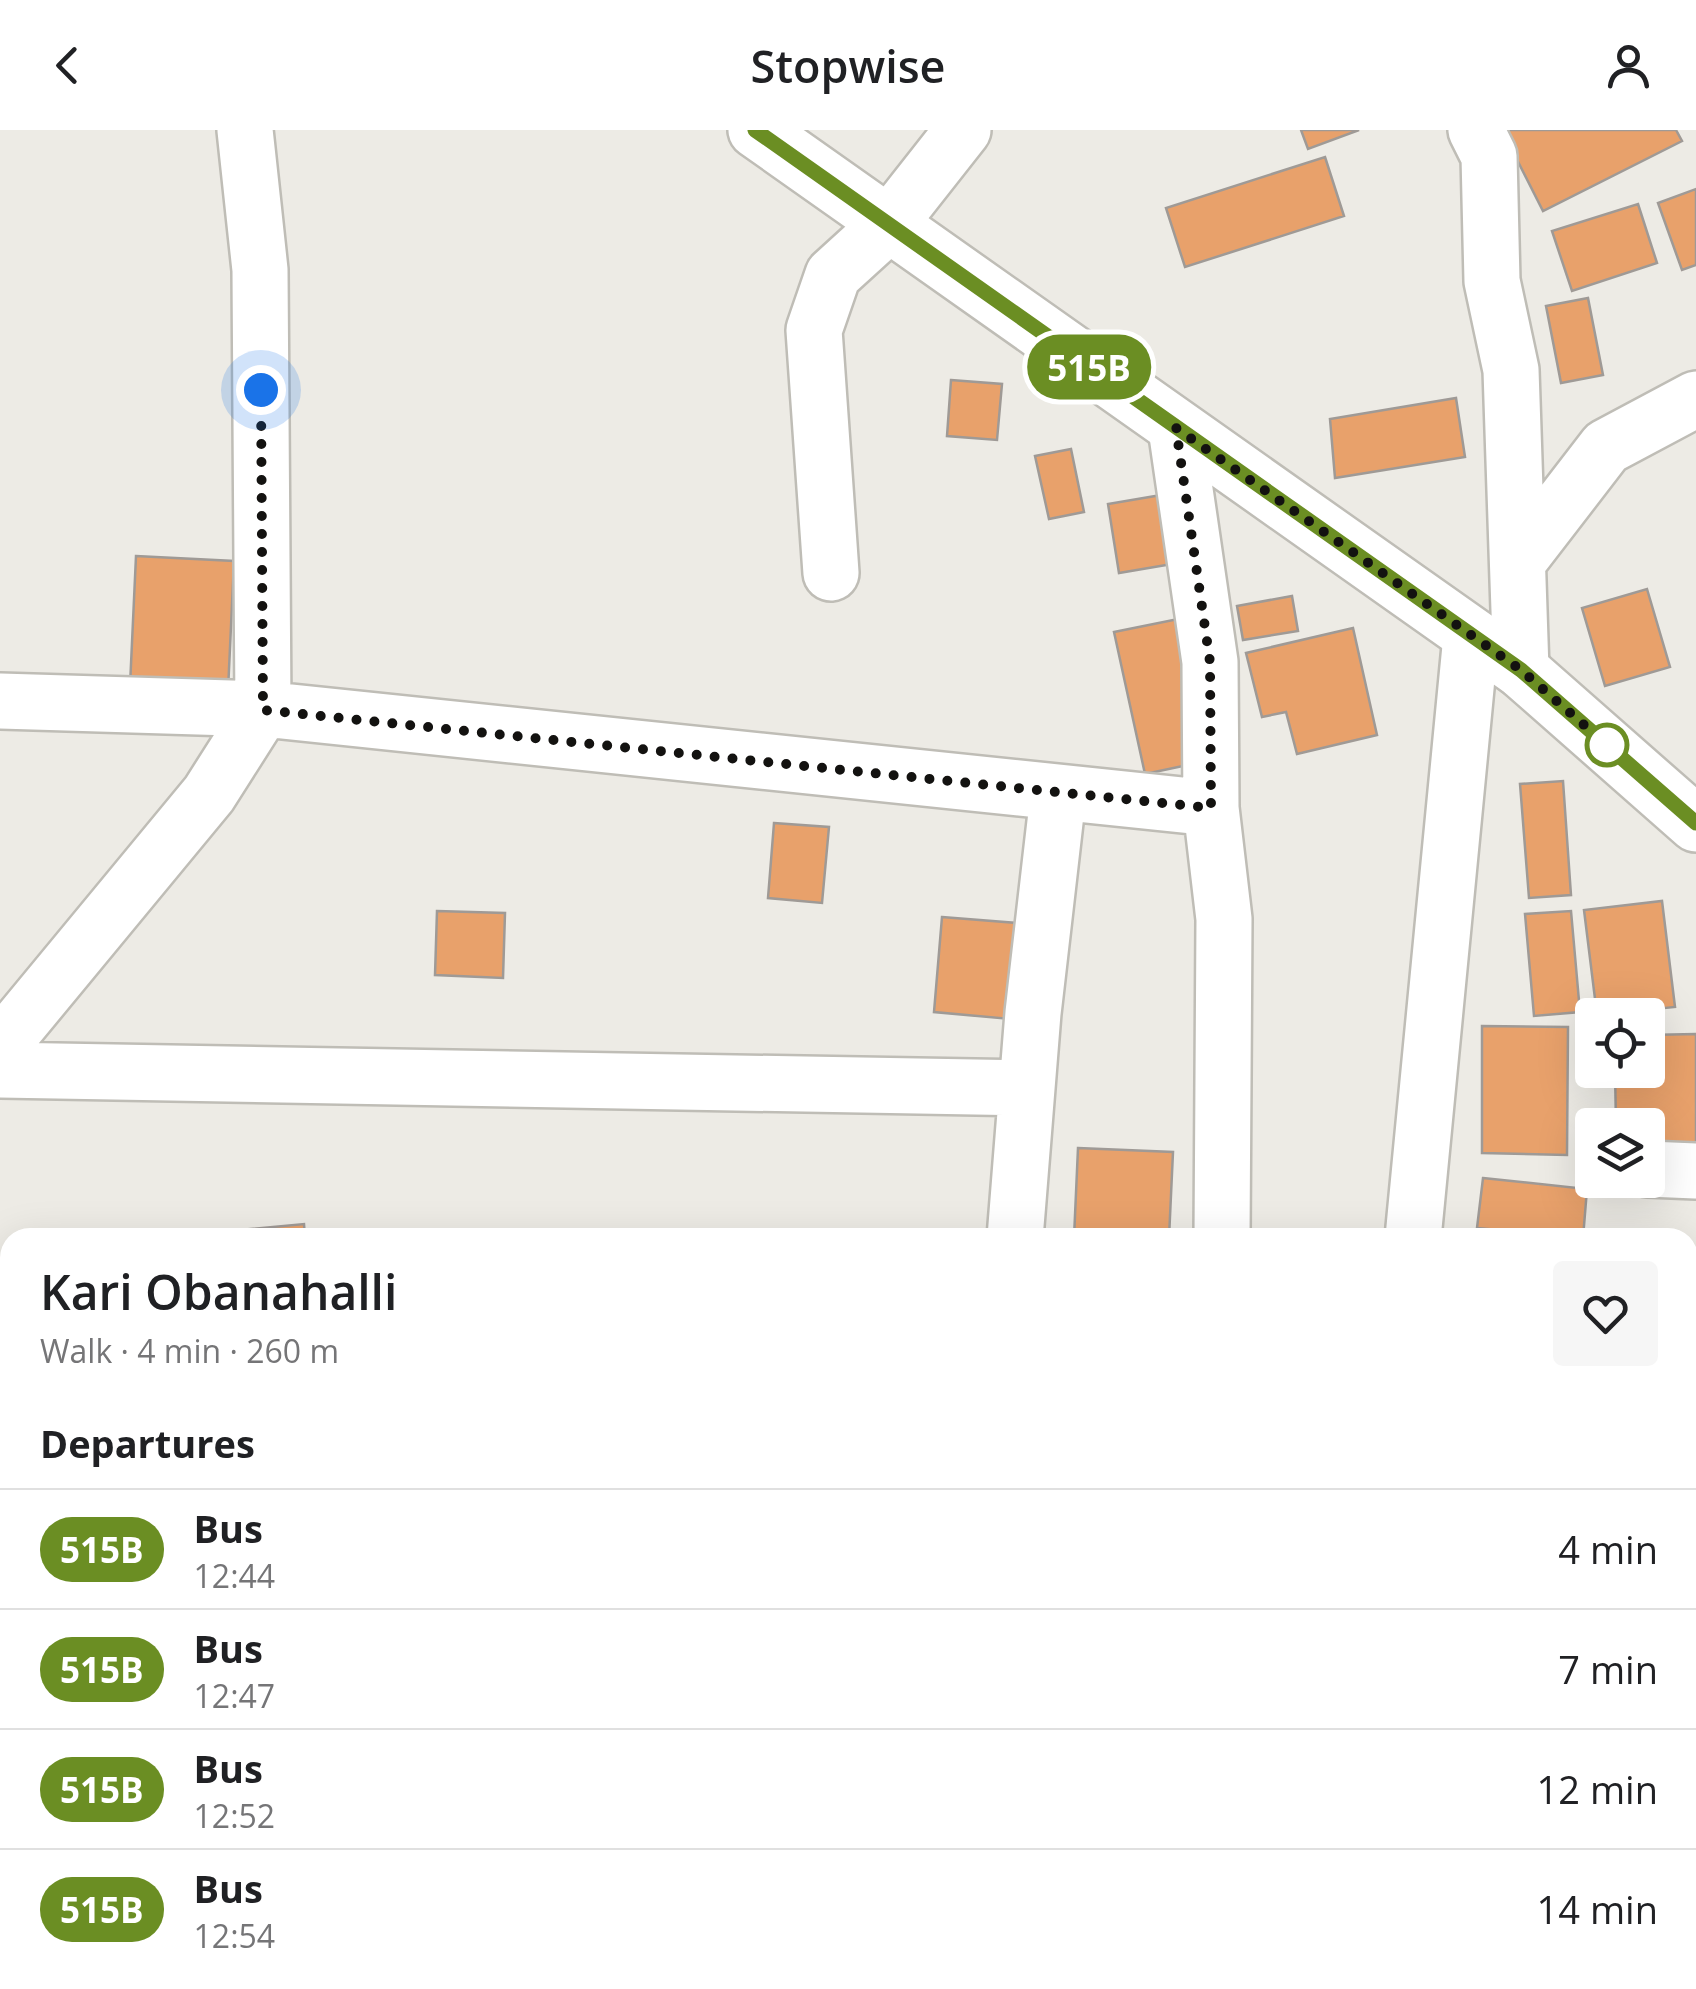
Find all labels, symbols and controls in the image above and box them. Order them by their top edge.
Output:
text: Stopwise [750,35,946,96]
icon: back [40,38,95,93]
icon: person [1601,38,1656,93]
line badge: 515B [1019,334,1159,400]
text: 515B [1047,344,1131,391]
your location [236,365,286,415]
unlabelled marker [1586,724,1628,766]
map controls [1575,998,1665,1198]
button: locate [1575,998,1665,1088]
button: layers [1575,1108,1665,1198]
text: Kari Obanahalli [40,1259,397,1324]
button: heart [1553,1261,1658,1366]
text: Walk · 4 min · 260 m [40,1329,339,1372]
text: Departures [40,1417,255,1469]
text: Bus [194,1502,263,1554]
text: 4 min [1558,1523,1658,1575]
text: 515B [60,1526,144,1573]
text: 12:44 [194,1554,275,1597]
text: Bus [194,1622,263,1674]
text: 7 min [1558,1643,1658,1695]
text: 515B [60,1646,144,1693]
text: 12:47 [194,1674,275,1717]
text: Bus [194,1742,263,1794]
text: 12 min [1537,1763,1658,1815]
text: 515B [60,1766,144,1813]
text: 12:52 [194,1794,275,1837]
text: Bus [194,1862,263,1914]
text: 14 min [1537,1883,1658,1935]
text: 515B [60,1886,144,1933]
text: 12:54 [194,1914,275,1957]

